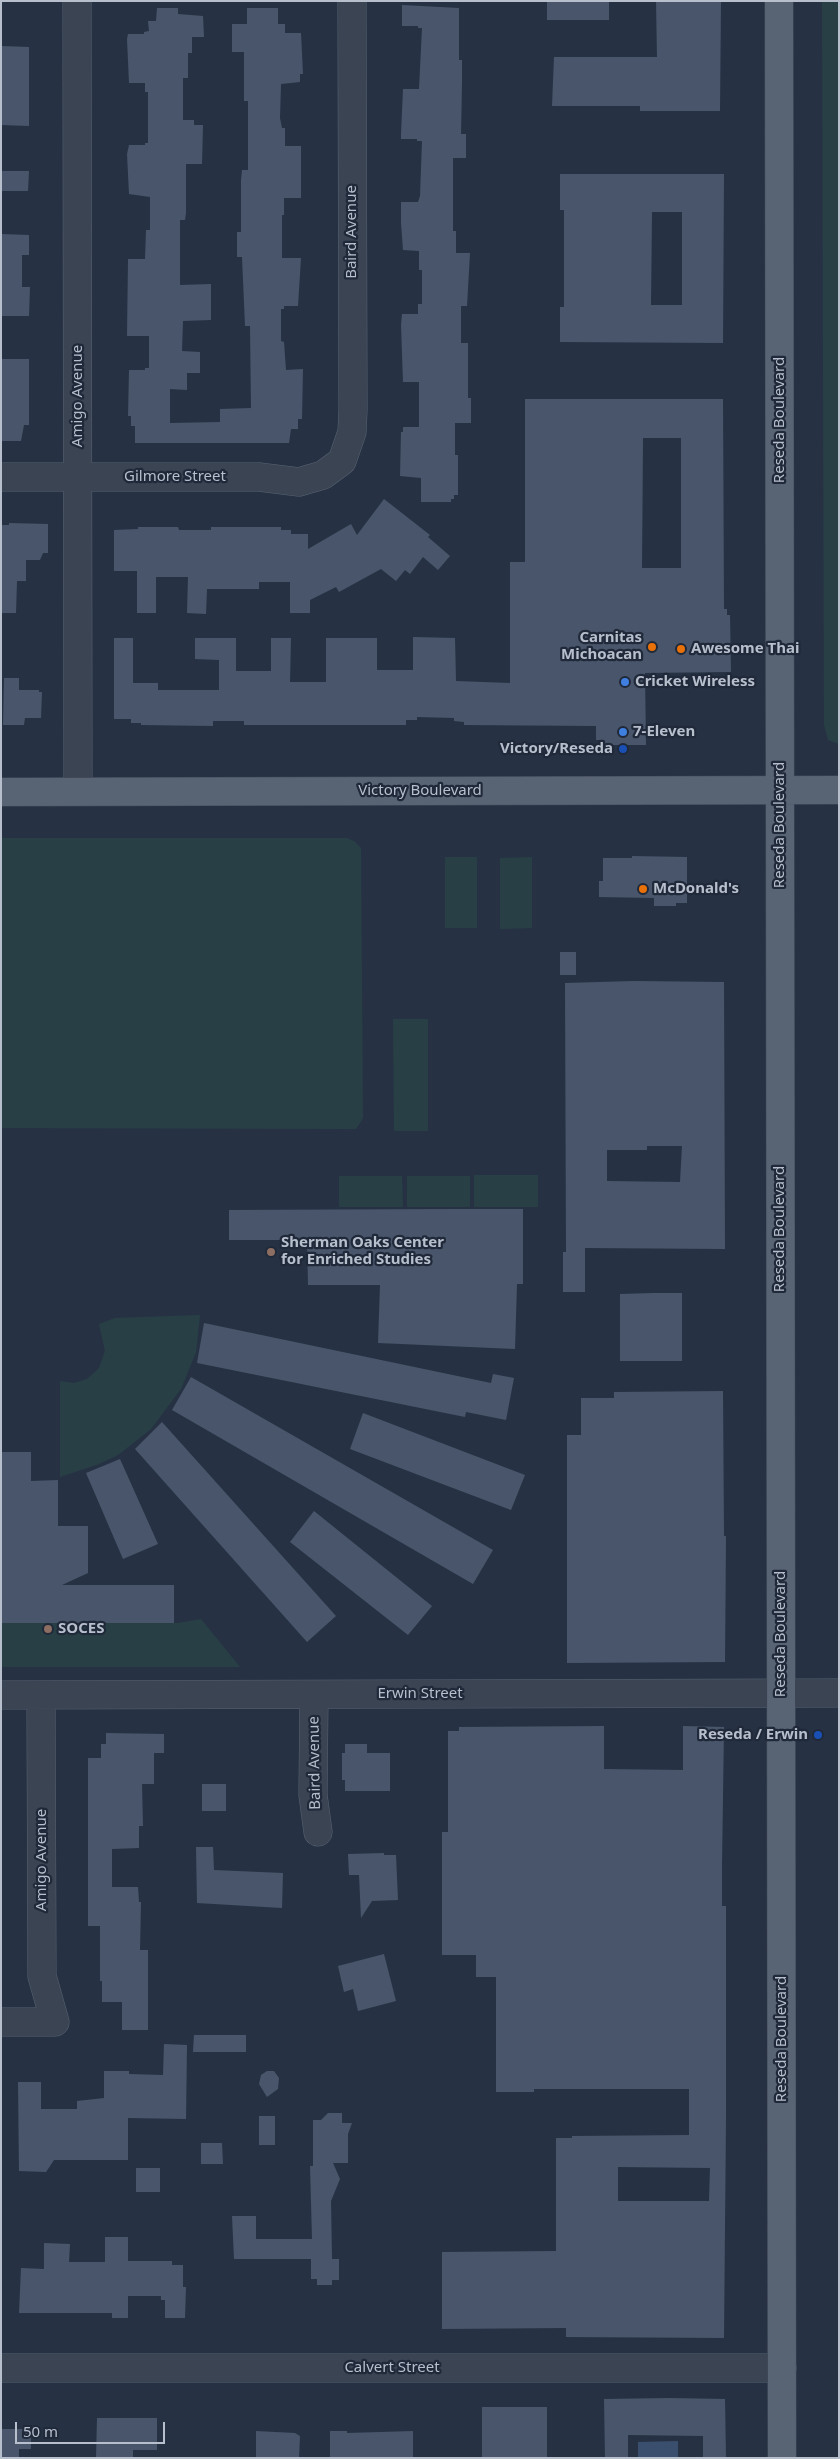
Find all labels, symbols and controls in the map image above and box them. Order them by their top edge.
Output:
street label: Baird Avenue [343,185,361,279]
street label: Amigo Avenue [69,345,87,447]
street label: Reseda Boulevard [771,357,789,483]
street label: Gilmore Street [124,468,226,486]
place label: Carnitas Michoacan [561,629,642,664]
place label: Awesome Thai [691,640,799,658]
marker: Carnitas Michoacan [646,641,658,653]
marker: Awesome Thai [675,643,687,655]
place label: Cricket Wireless [635,673,755,691]
marker: Cricket Wireless [619,676,631,688]
place label: 7-Eleven [633,723,695,741]
marker: 7-Eleven [617,726,629,738]
place label: Victory/Reseda [500,740,613,758]
marker: Victory/Reseda [617,743,629,755]
street label: Reseda Boulevard [771,762,789,888]
street label: Victory Boulevard [358,782,482,800]
place label: McDonald's [653,880,739,898]
marker: McDonald's [637,883,649,895]
street label: Reseda Boulevard [771,1166,789,1292]
place label: Sherman Oaks Center for Enriched Studies [281,1234,444,1269]
marker: Sherman Oaks Center for Enriched Studies [265,1246,277,1258]
street label: Reseda Boulevard [772,1571,790,1697]
place label: SOCES [58,1620,104,1638]
marker: SOCES [42,1623,54,1635]
street label: Erwin Street [377,1685,463,1703]
street label: Baird Avenue [305,1716,325,1810]
place label: Reseda / Erwin [698,1726,808,1744]
marker: Reseda / Erwin [812,1729,824,1741]
street label: Amigo Avenue [33,1809,51,1911]
street label: Reseda Boulevard [773,1976,791,2102]
street label: Calvert Street [344,2359,440,2377]
scale bar [18,2412,168,2444]
text: 50 m [23,2421,58,2441]

